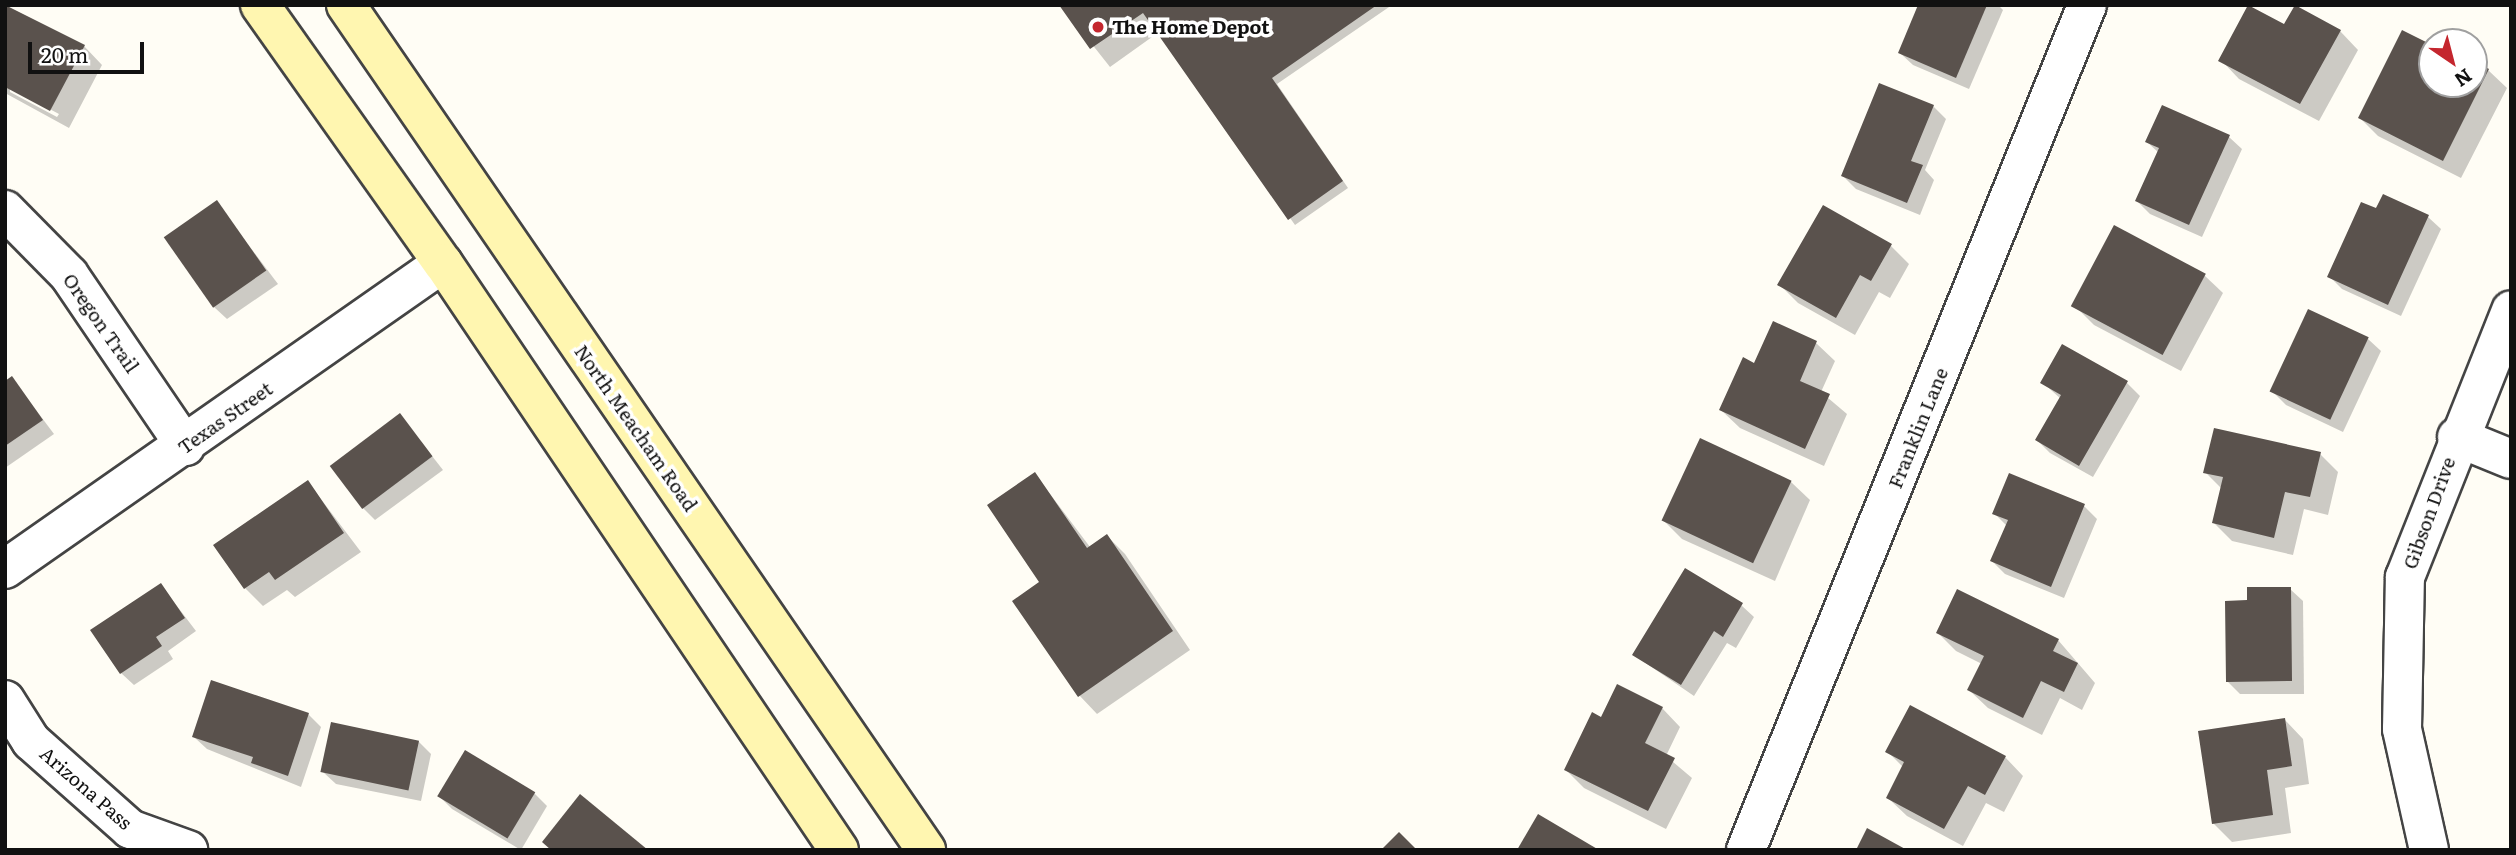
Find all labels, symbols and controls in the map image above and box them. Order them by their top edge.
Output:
place label: The Home Depot [1112,16,1270,38]
marker: The Home Depot [1090,19,1106,35]
scale bar [32,28,147,72]
north arrow [2418,28,2488,98]
text: 20 m [41,38,88,69]
text: N [2449,63,2478,95]
street label: Oregon Trail [58,269,144,377]
street label: North Meacham Road [570,340,702,516]
street label: Franklin Lane [1883,364,1953,492]
street label: Texas Street [173,377,277,459]
street label: Gibson Drive [2398,454,2460,572]
street label: Arizona Pass [35,742,137,834]

